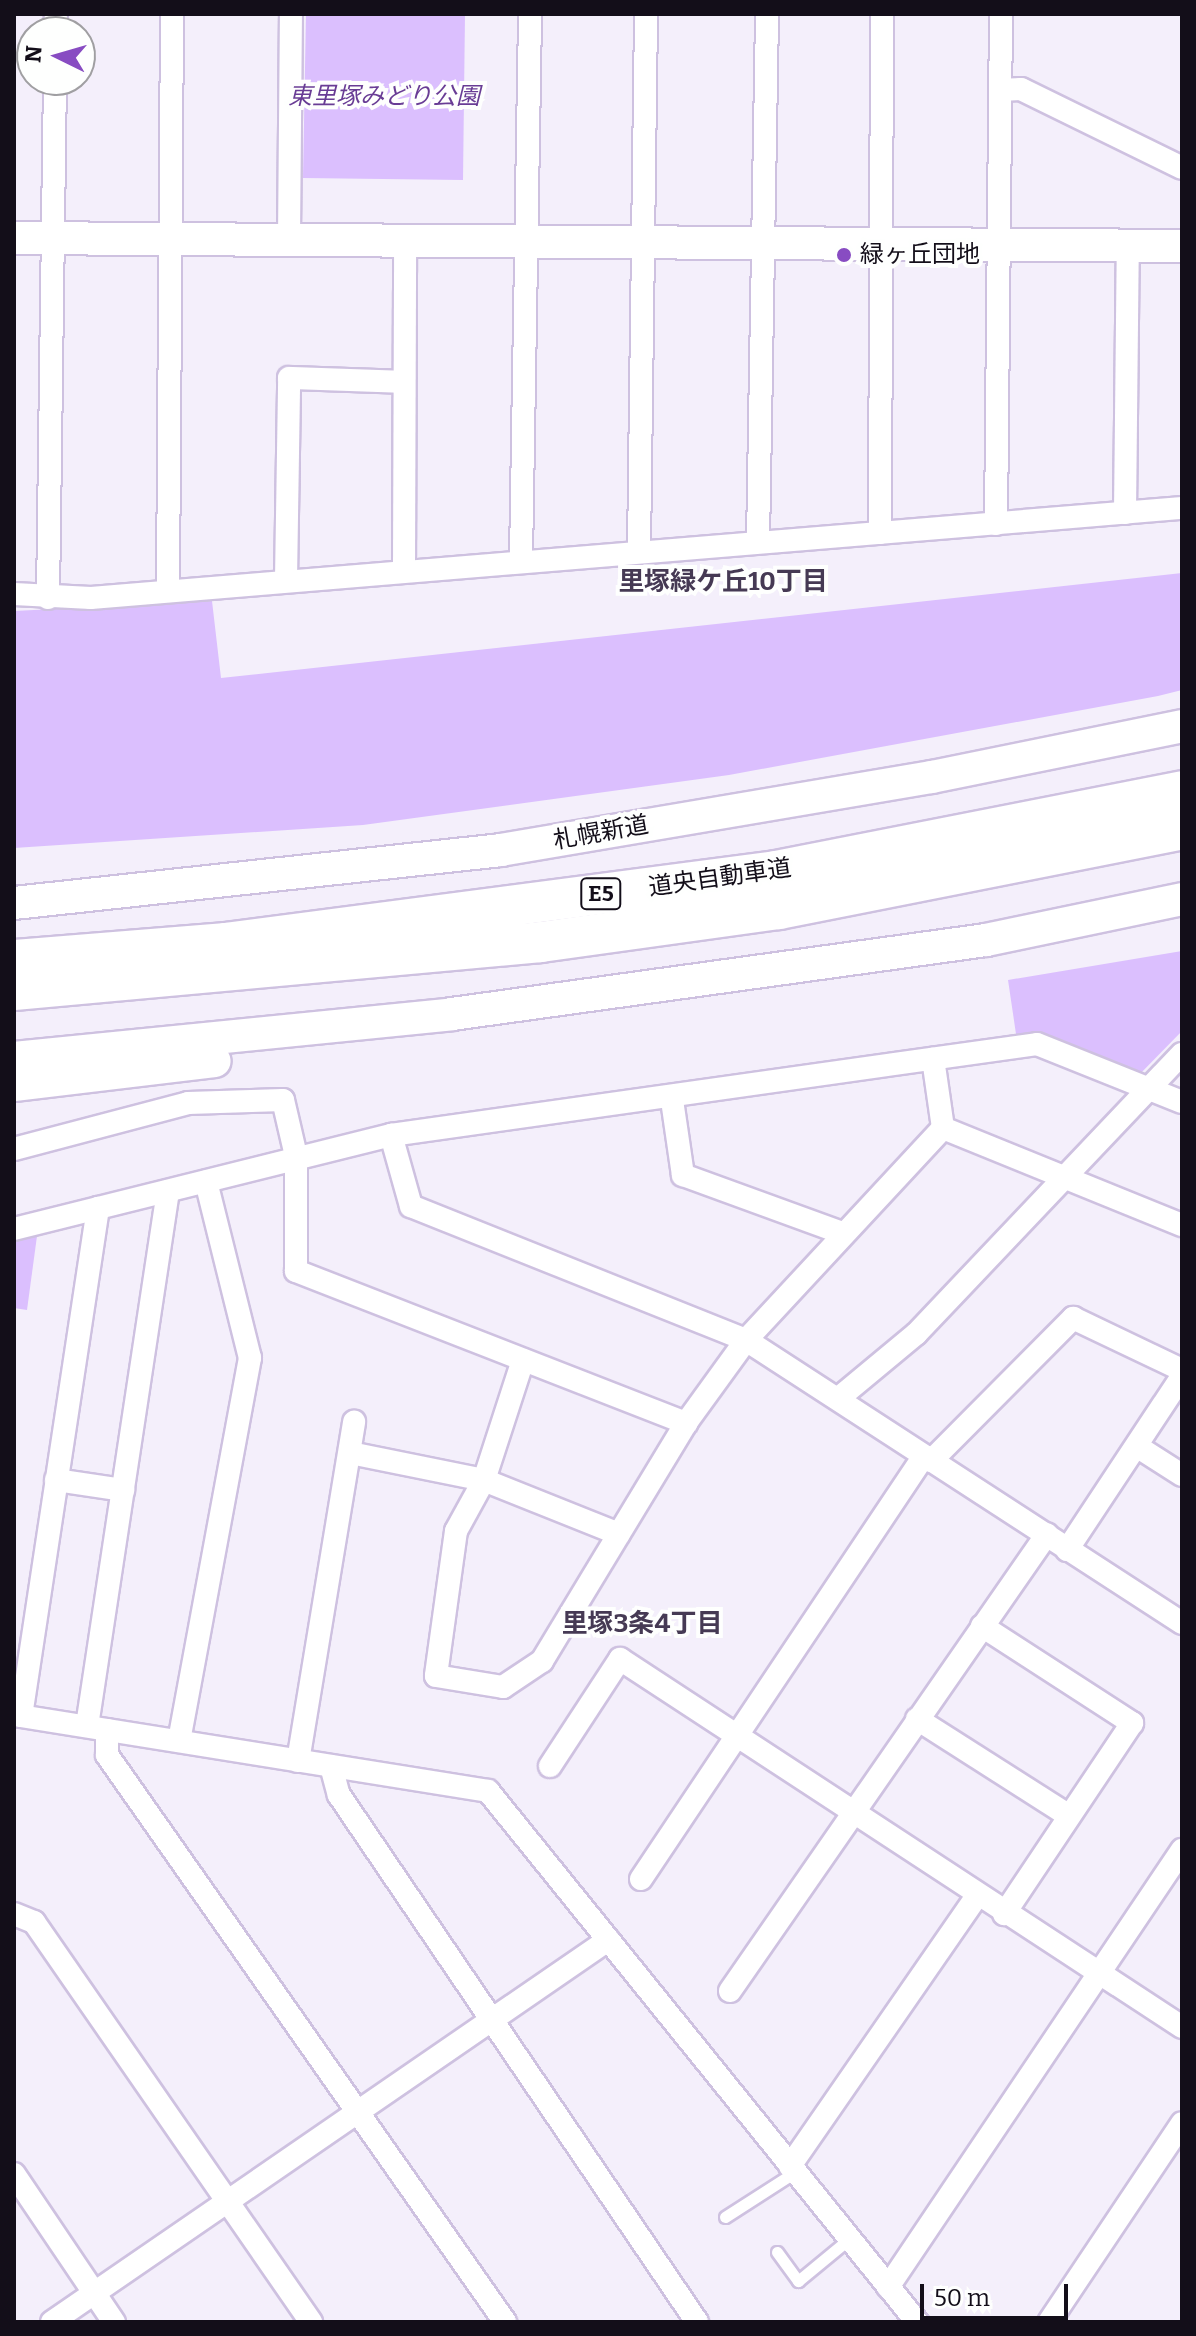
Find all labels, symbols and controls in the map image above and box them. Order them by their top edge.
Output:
north arrow [16,16,96,96]
text: N [19,44,48,64]
park label: 東里塚みどり公園 [288,83,480,111]
place label: 緑ヶ丘団地 [860,241,980,269]
marker: 緑ヶ丘団地 [835,246,853,264]
district label: 里塚緑ケ丘10丁目 [618,566,828,598]
street label: 札幌新道 [551,810,651,856]
street label: 道央自動車道 [647,854,793,902]
road number: E5 [579,876,623,912]
district label: 里塚3条4丁目 [562,1608,722,1640]
scale bar [924,2268,1072,2318]
text: 50 m [934,2284,990,2312]

